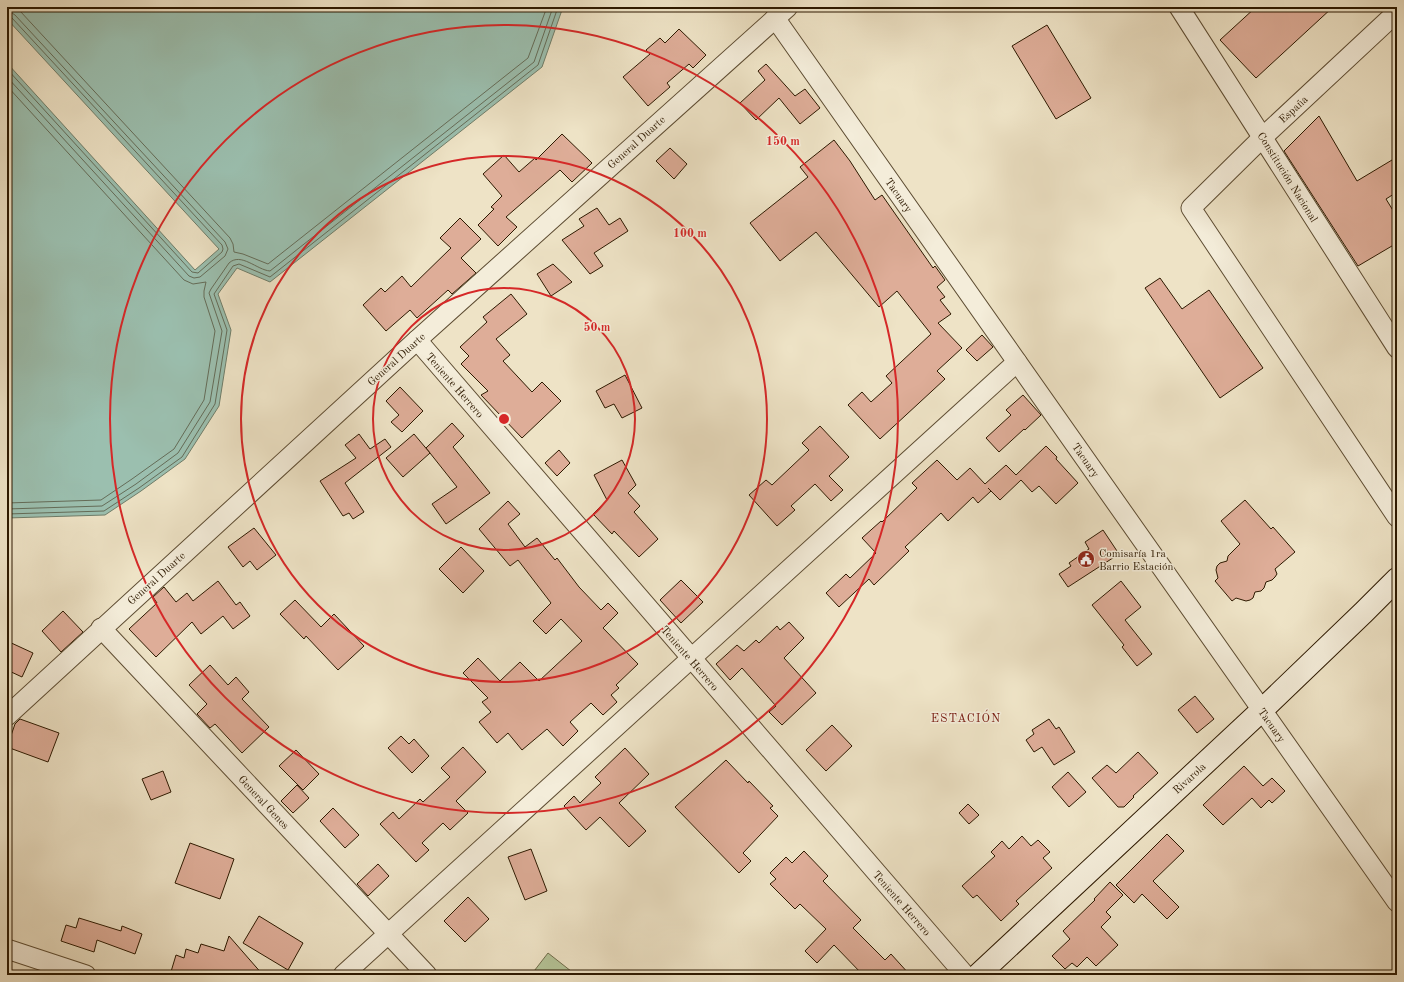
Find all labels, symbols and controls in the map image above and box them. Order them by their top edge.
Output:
street label: España [1278,94,1311,126]
street label: General Duarte [606,115,668,172]
street label: Constitución Nacional [1255,131,1319,225]
text: 150 m [766,135,800,148]
street label: Tacuary [882,177,914,215]
text: 100 m [673,228,707,240]
text: 50 m [584,321,611,334]
street label: General Duarte [366,332,428,389]
street label: Teniente Herrero [423,351,485,420]
centre of rings [497,412,511,426]
street label: Tacuary [1069,442,1101,480]
public building icon: Comisaría 1ra Barrio Estación [1076,549,1096,569]
place label: Comisaría 1ra Barrio Estación [1099,549,1173,573]
street label: General Duarte [126,551,188,608]
street label: Teniente Herrero [658,624,720,693]
street label: Tacuary [1255,707,1287,745]
district label: ESTACIÓN [931,709,1001,725]
street label: Rivarola [1172,761,1209,797]
street label: General Genes [235,774,291,832]
street label: Teniente Herrero [870,869,932,938]

